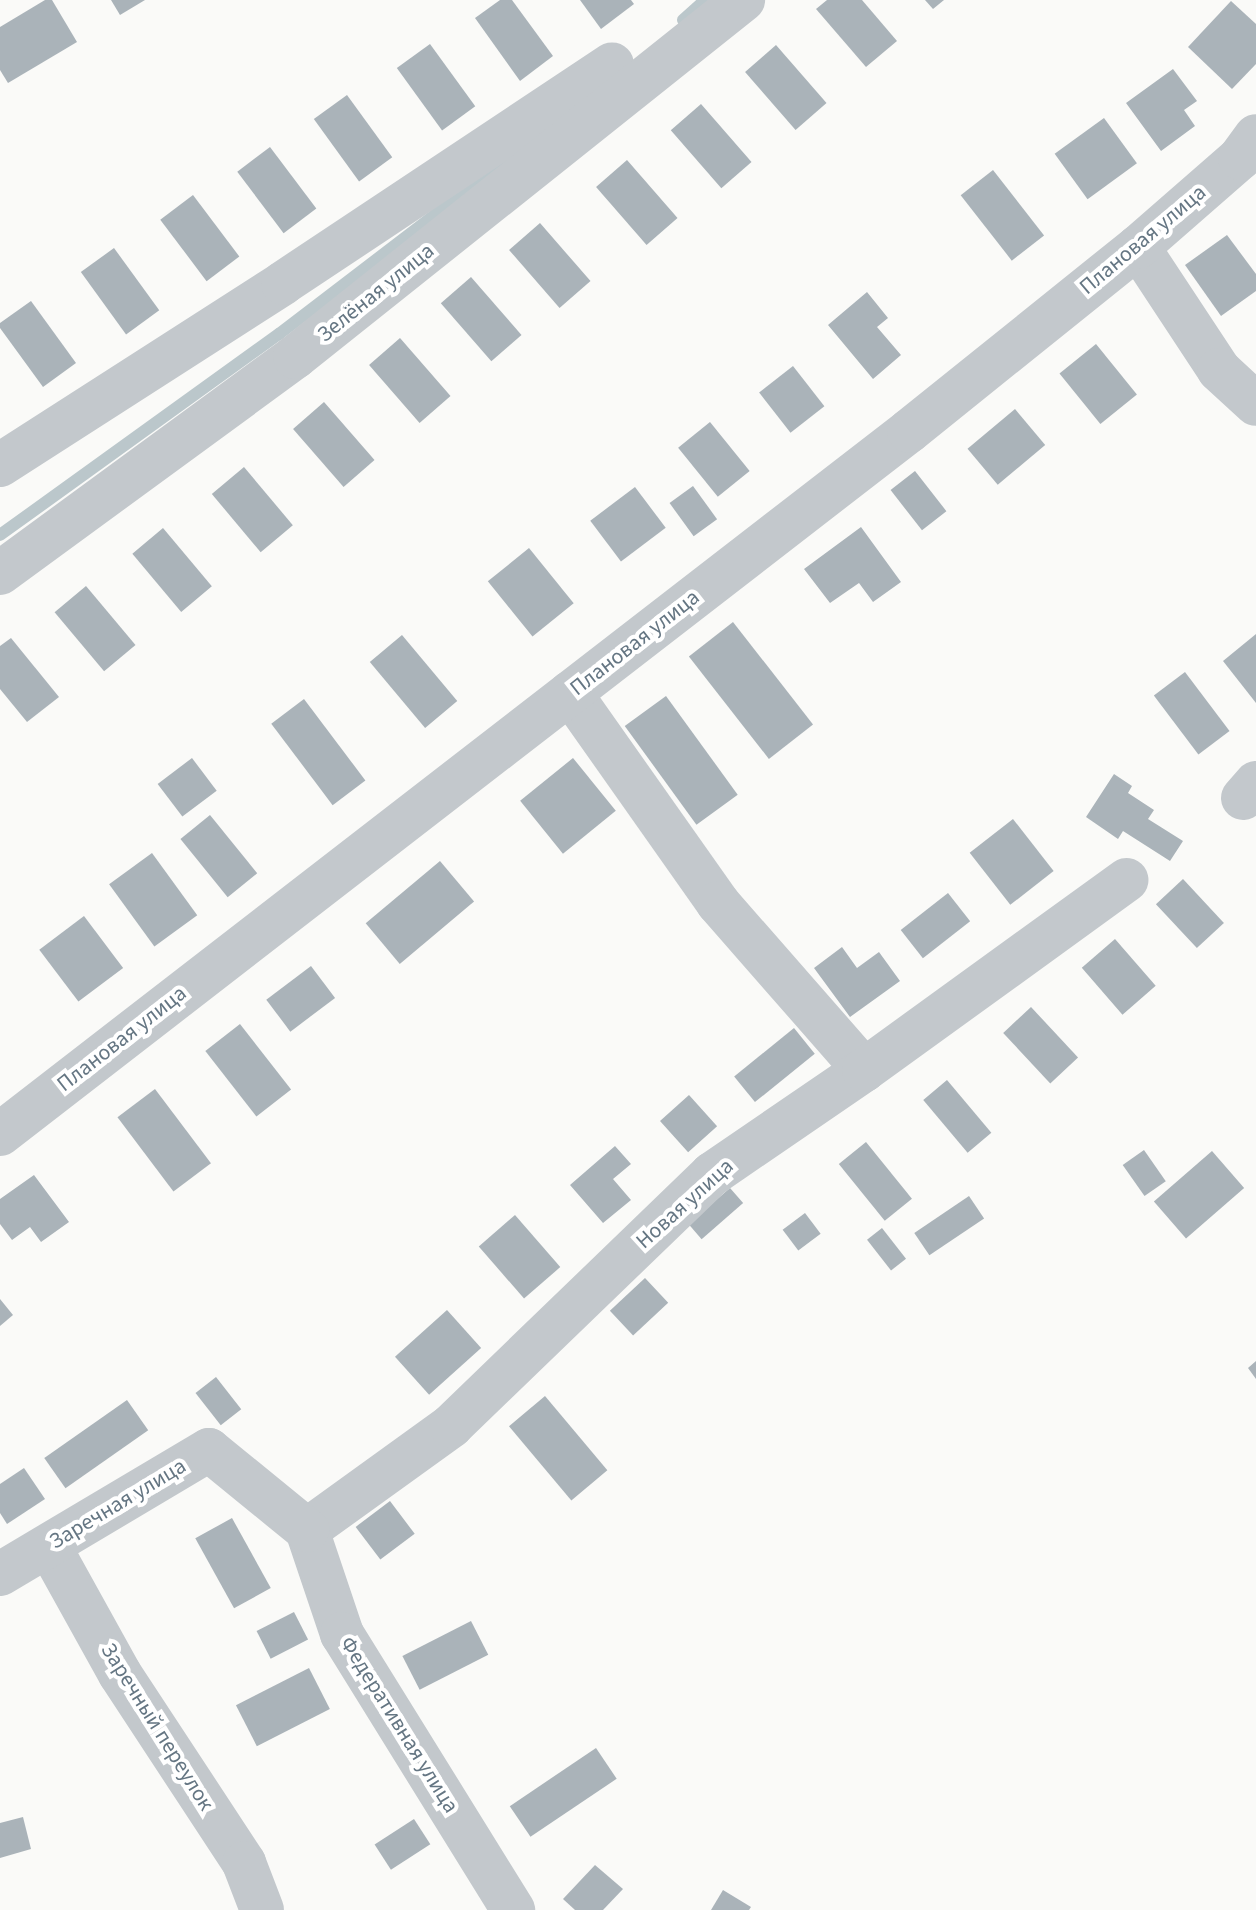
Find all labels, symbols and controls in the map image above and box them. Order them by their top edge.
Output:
street label: Плановая улица [1074,179,1212,301]
street label: Зелёная улица [312,238,440,348]
street label: Плановая улица [565,584,705,702]
street label: Плановая улица [52,980,192,1098]
street label: Новая улица [631,1153,739,1255]
street label: Заречная улица [45,1453,191,1555]
street label: Федеративная улица [334,1632,464,1818]
street label: Заречный переулок [95,1638,219,1816]

